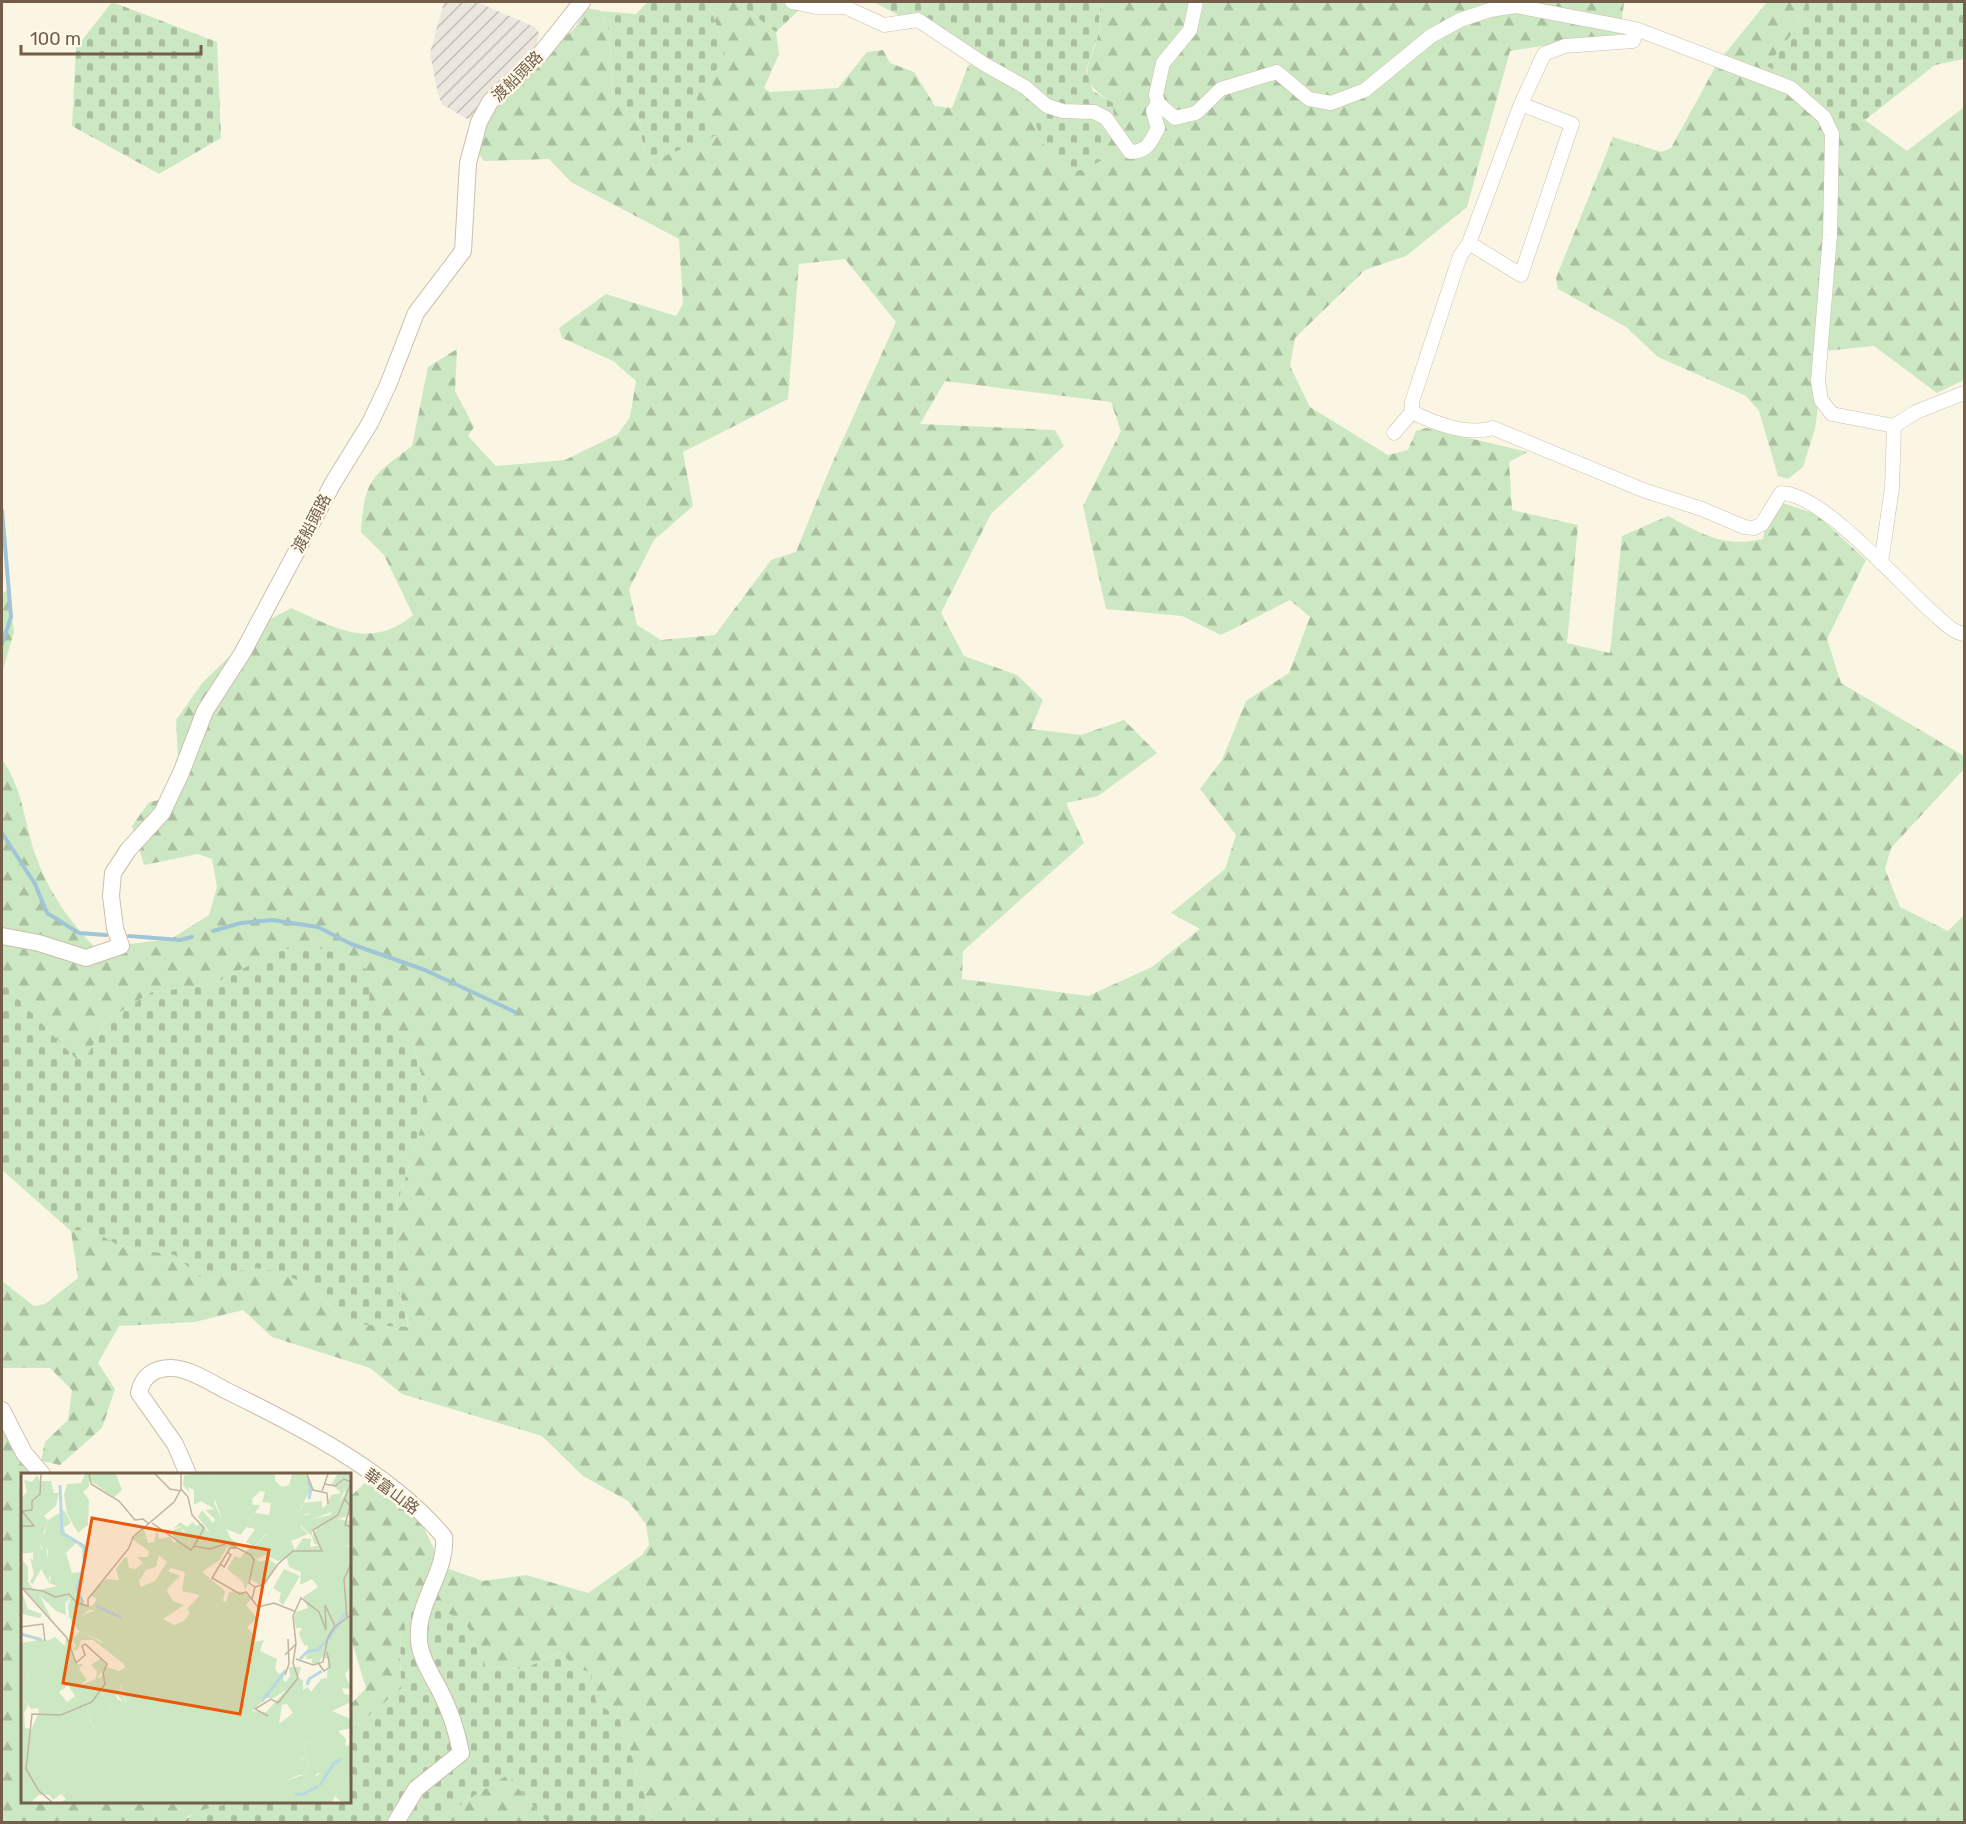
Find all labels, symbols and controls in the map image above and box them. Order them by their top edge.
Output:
scale bar [21,18,201,56]
text: 100 m [30,28,81,50]
street label: 渡船頭路 [488,47,547,106]
street label: 渡船頭路 [288,491,335,556]
street label: 華富山路 [360,1465,423,1518]
inset map [21,1473,351,1803]

